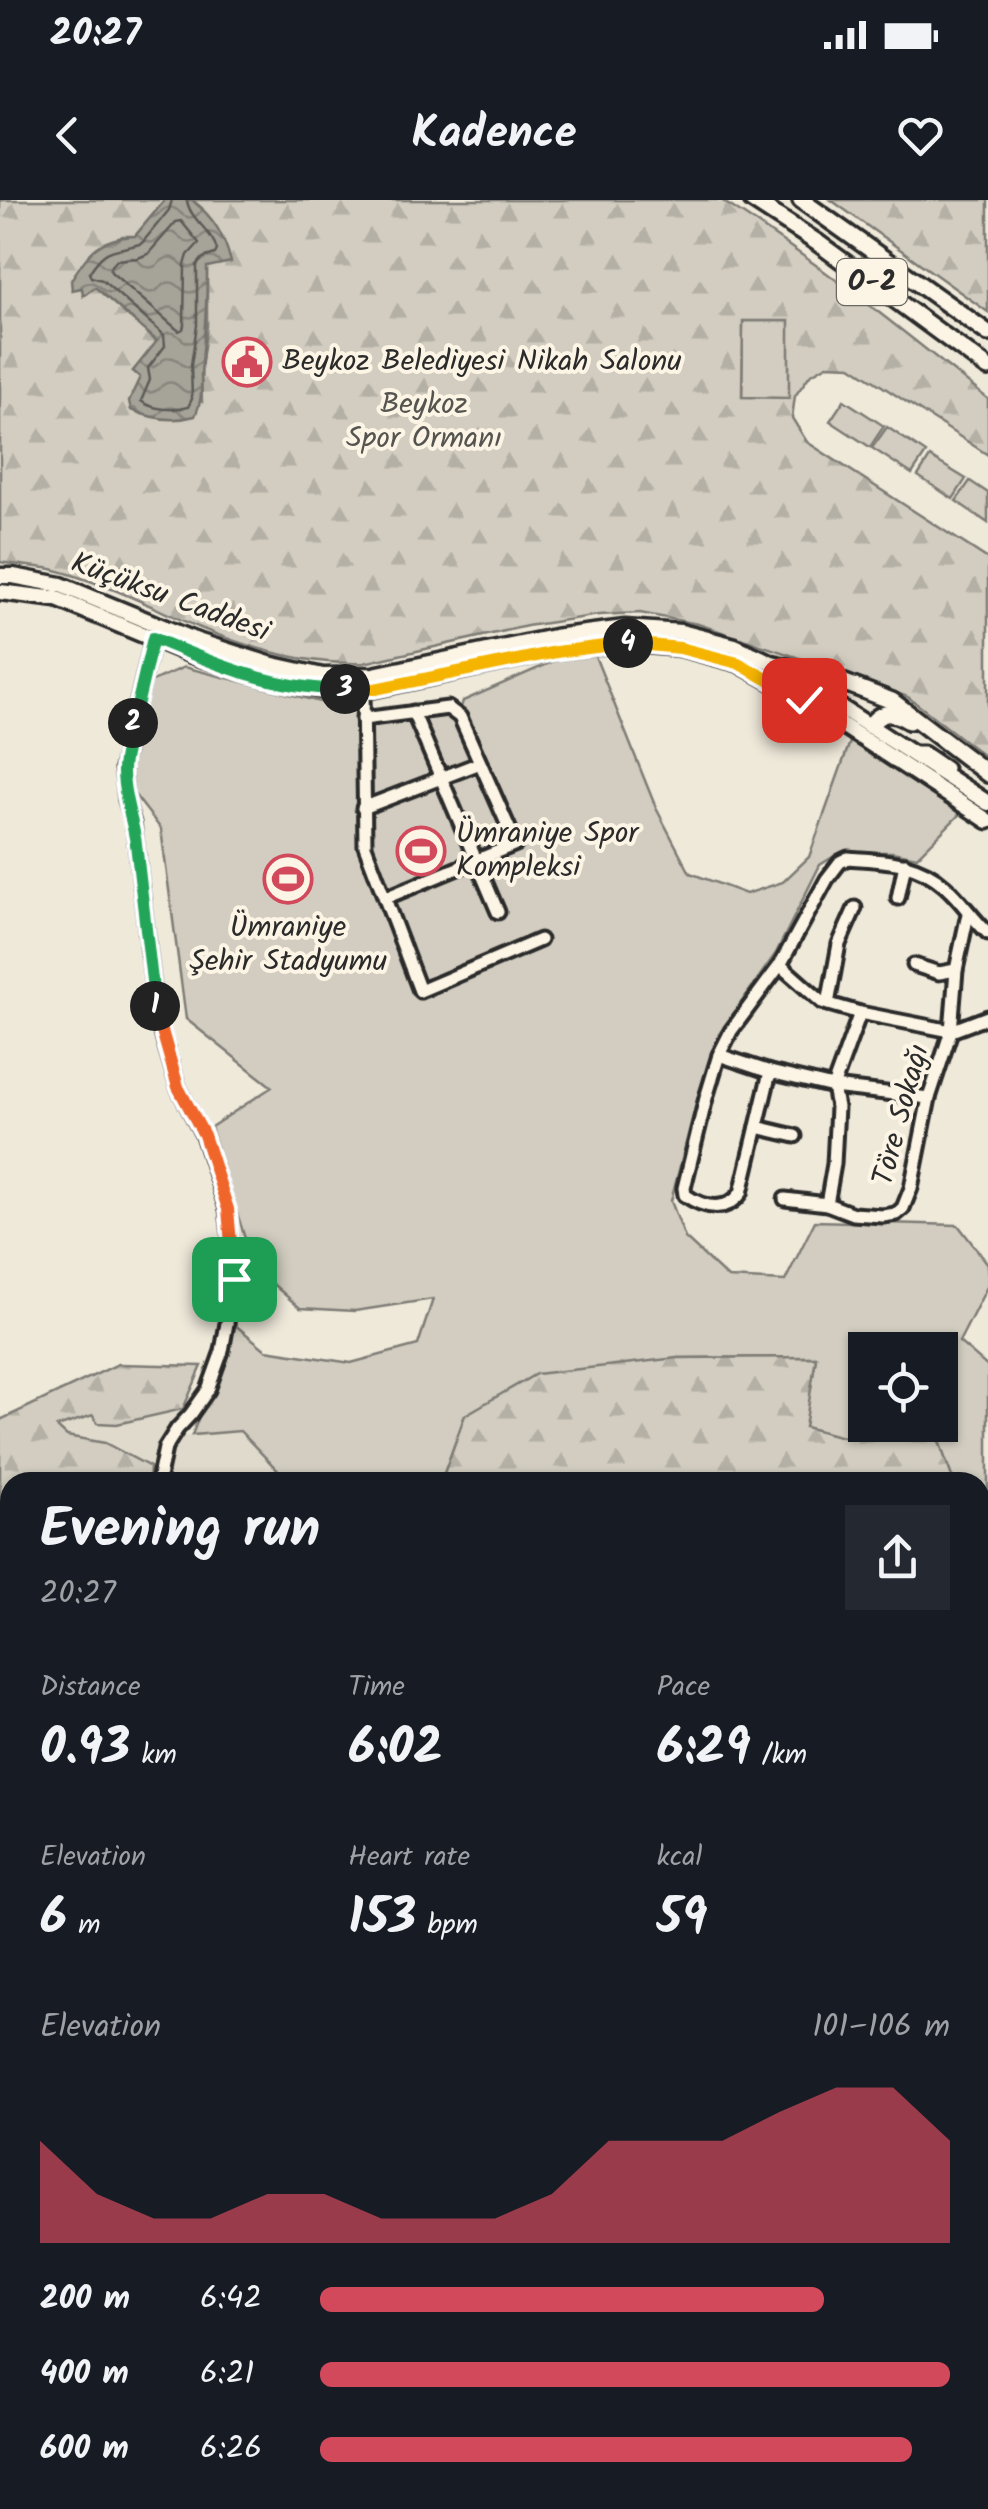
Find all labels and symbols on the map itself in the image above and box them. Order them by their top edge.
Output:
road number: O-2 [837,259,907,305]
public building icon: Beykoz Belediyesi Nikah Salonu [221,336,273,388]
place label: Beykoz Belediyesi Nikah Salonu [282,338,682,386]
park label: Beykoz Spor Ormanı [346,381,502,463]
street label: Küçüksu Caddesi [64,540,278,657]
pin: 4 [603,618,653,668]
pin [762,658,847,743]
pin: 3 [320,664,370,714]
pin: 2 [108,698,158,748]
place label: Ümraniye Spor Kompleksi [456,810,640,892]
sports icon: Ümraniye Spor Kompleksi [395,825,447,877]
sports icon: Ümraniye Şehir Stadyumu [262,853,314,905]
place label: Ümraniye Şehir Stadyumu [189,904,387,986]
pin: 1 [130,981,180,1031]
street label: Töre Sokağı [860,1039,944,1191]
pin [192,1237,277,1322]

